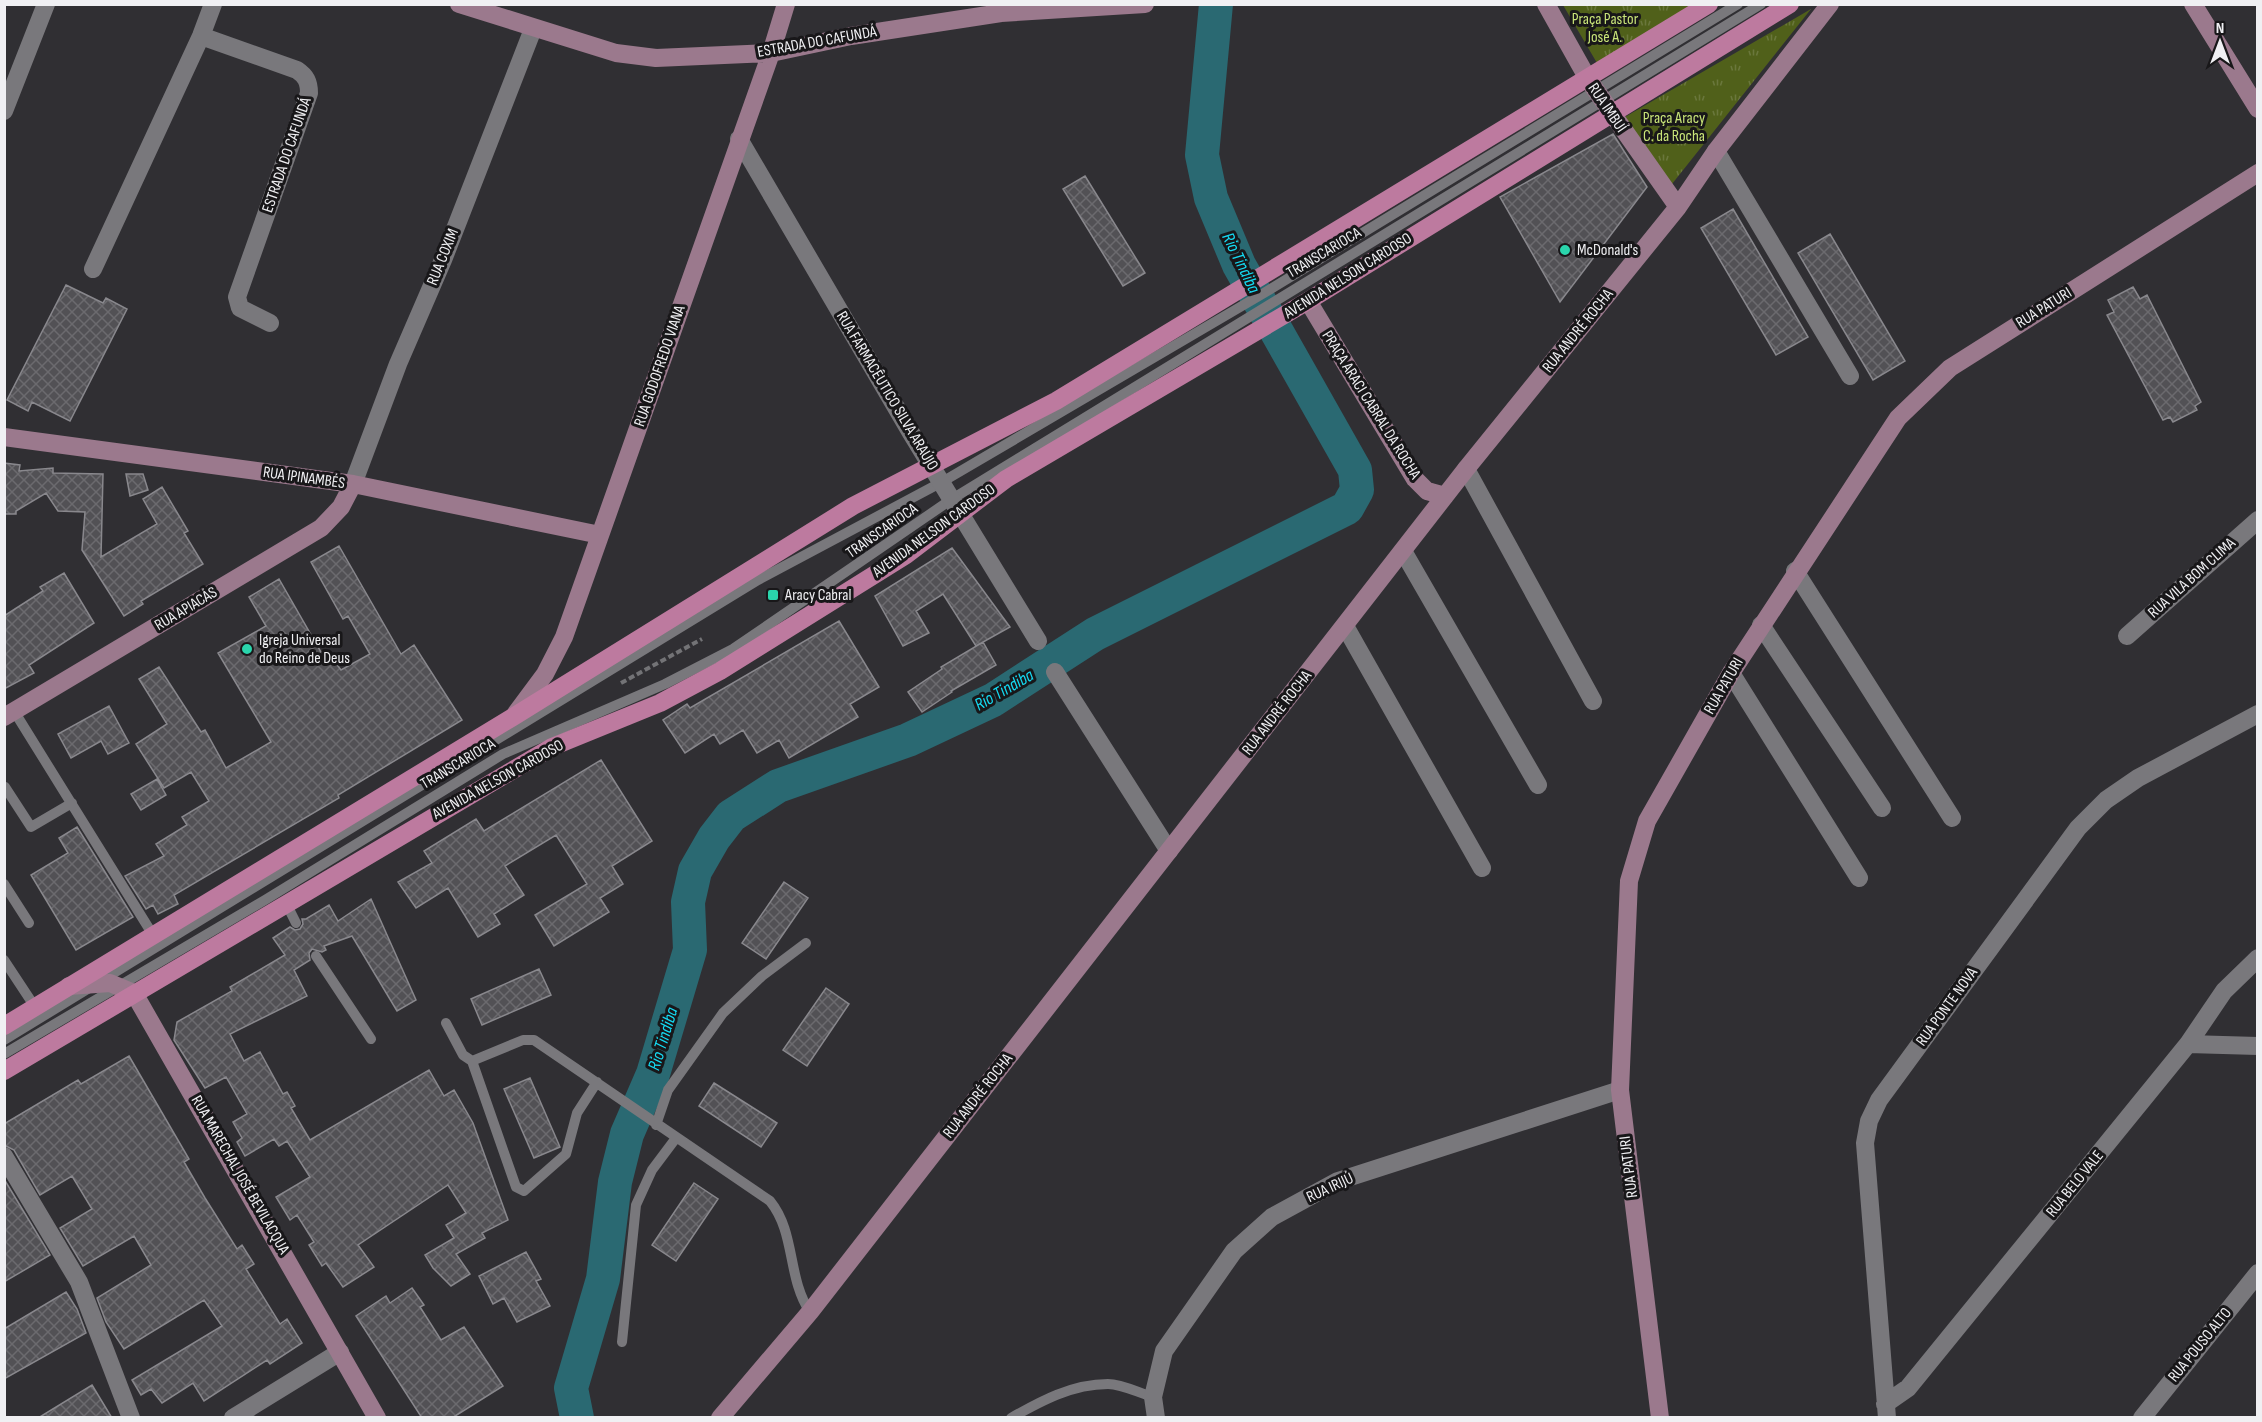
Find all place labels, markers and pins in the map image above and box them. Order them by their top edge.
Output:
place label: McDonald's [1577,241,1639,260]
marker: McDonald's [1558,243,1572,257]
place label: Aracy Cabral [784,586,851,605]
marker: Aracy Cabral [766,588,780,602]
place label: Igreja Universal do Reino de Deus [259,631,350,668]
marker: Igreja Universal do Reino de Deus [240,642,254,656]

